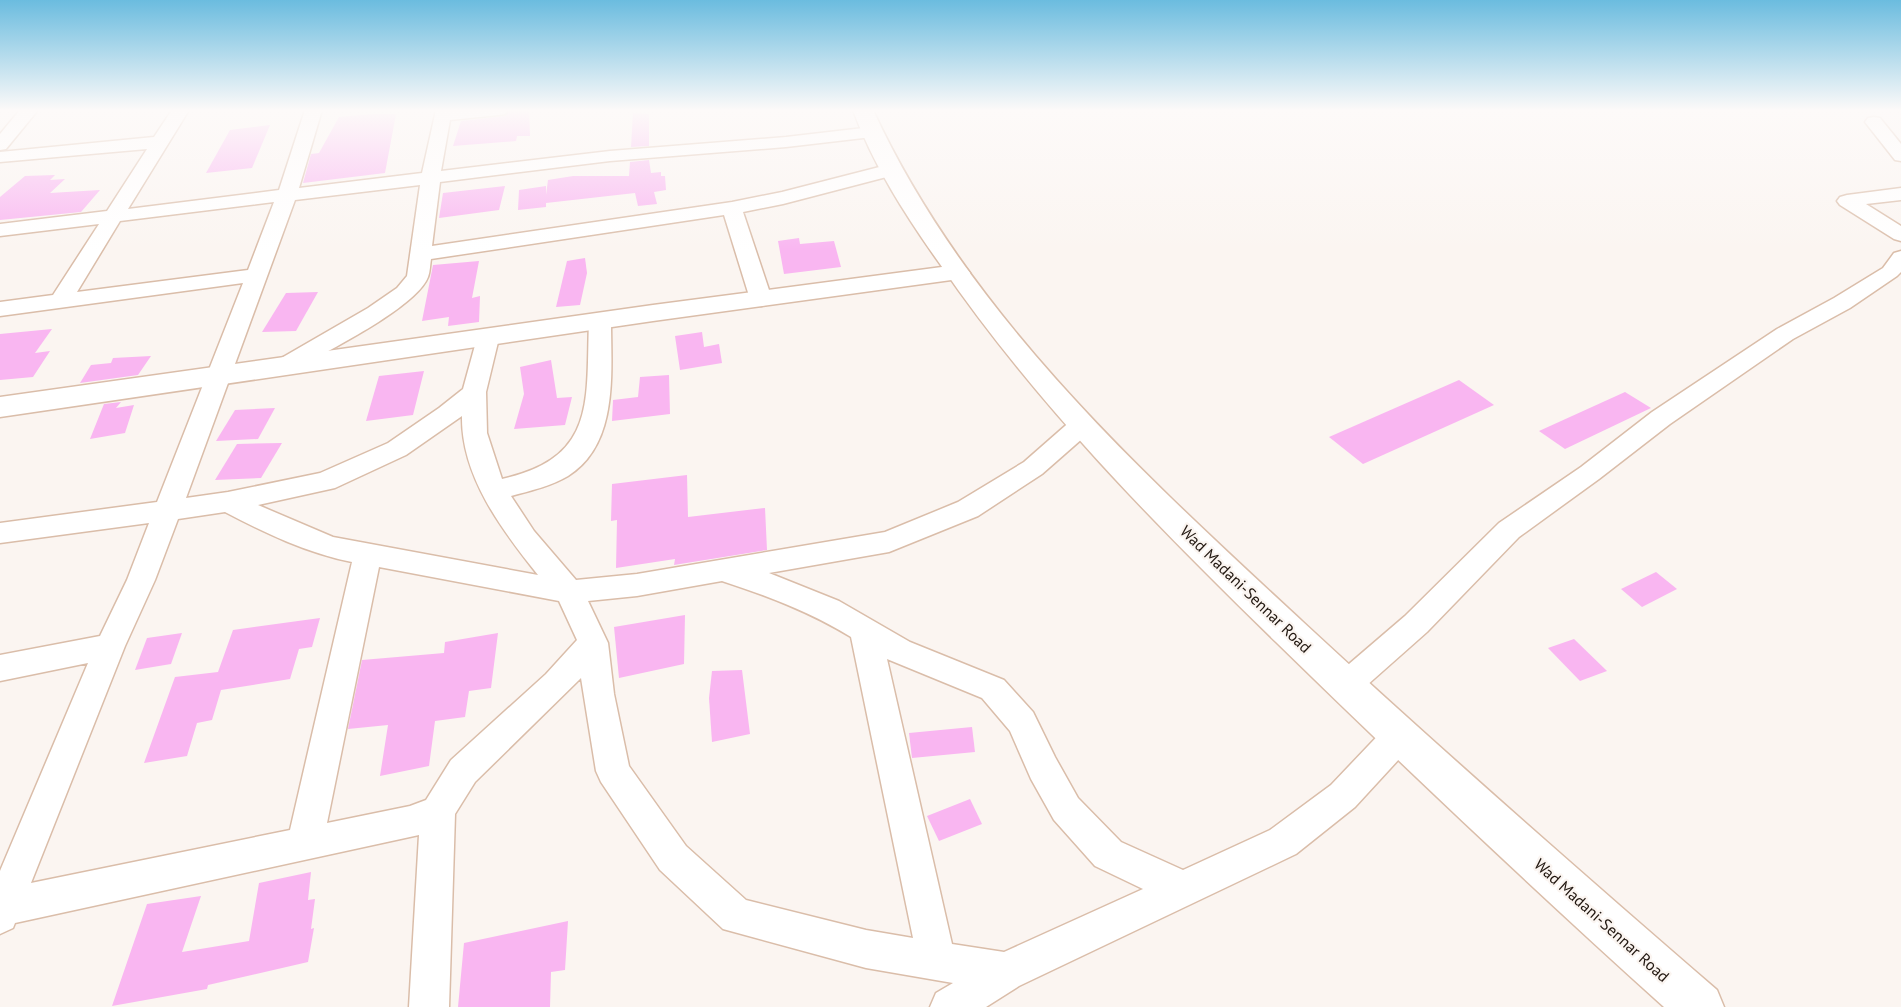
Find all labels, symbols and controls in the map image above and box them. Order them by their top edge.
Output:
street label: Wad Madani-Sennar Road [1176,521,1316,657]
street label: Wad Madani-Sennar Road [1530,854,1674,986]

